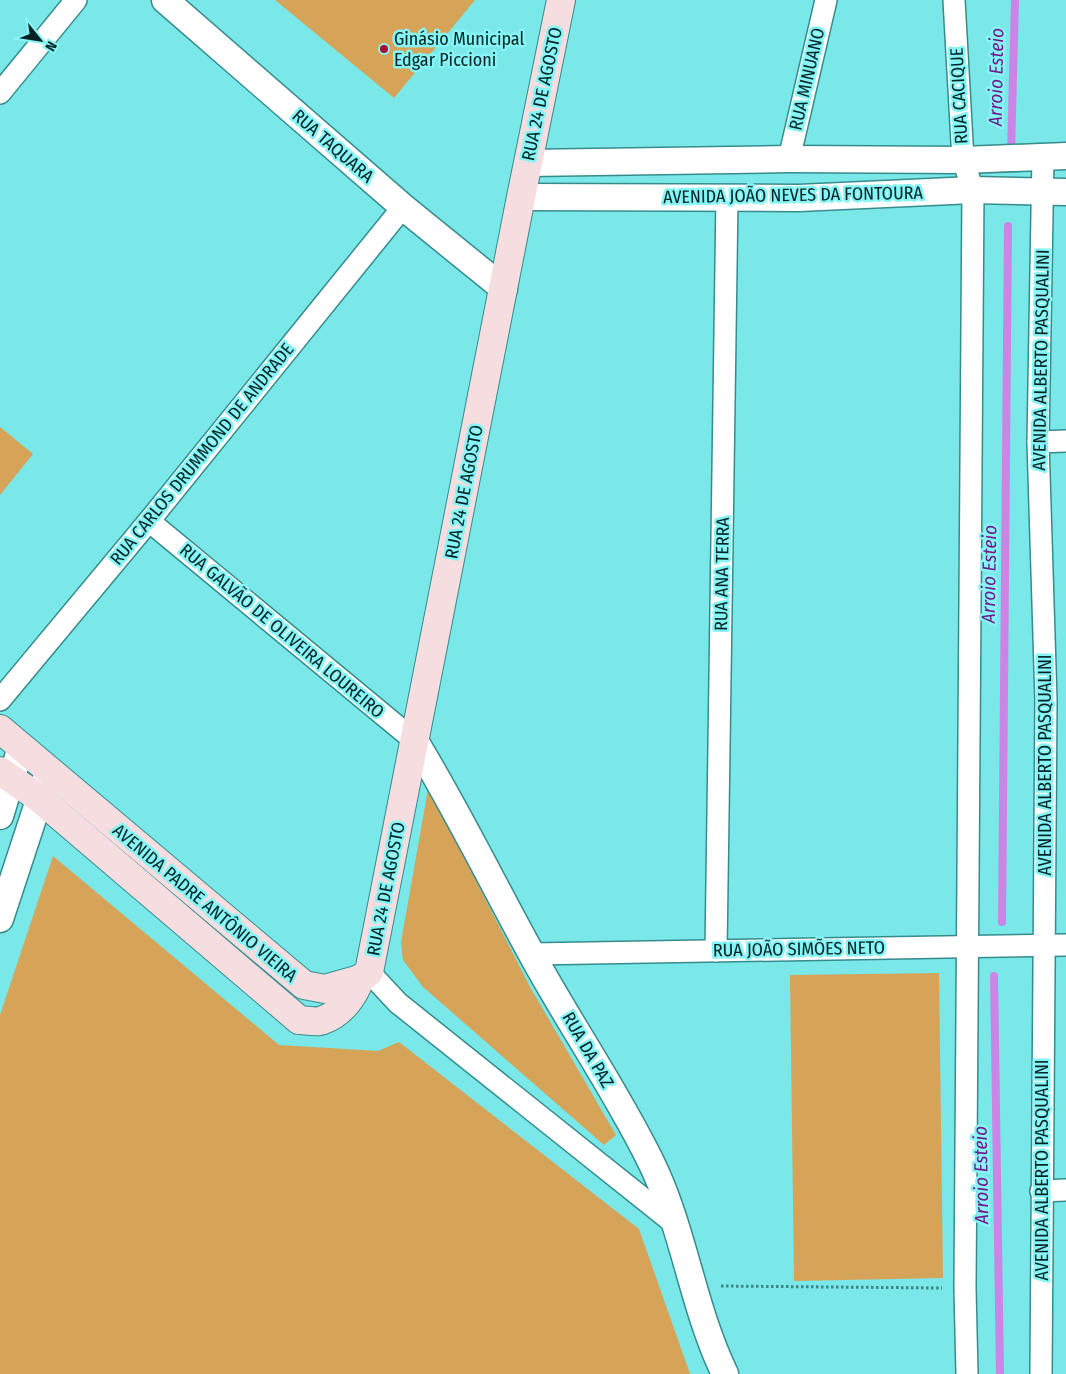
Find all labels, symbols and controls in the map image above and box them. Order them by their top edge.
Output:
north arrow [15,15,65,65]
street label: RUA 24 DE AGOSTO [517,25,567,163]
street label: RUA MINUANO [785,26,829,132]
place label: Ginásio Municipal Edgar Piccioni [394,28,524,71]
water label: Arroio Esteio [984,28,1008,127]
text: N [41,38,60,54]
marker: Ginásio Municipal Edgar Piccioni [378,43,390,55]
street label: RUA CACIQUE [945,47,973,145]
street label: RUA TAQUARA [288,105,379,188]
street label: AVENIDA JOÃO NEVES DA FONTOURA [663,182,924,208]
street label: AVENIDA ALBERTO PASQUALINI [1028,249,1054,471]
street label: RUA CARLOS DRUMMOND DE ANDRADE [106,339,298,569]
street label: RUA 24 DE AGOSTO [440,423,488,561]
street label: RUA ANA TERRA [710,516,734,631]
water label: Arroio Esteio [977,525,1001,624]
street label: RUA GALVÃO DE OLIVEIRA LOUREIRO [175,539,389,723]
street label: AVENIDA ALBERTO PASQUALINI [1034,654,1056,876]
street label: AVENIDA PADRE ANTÔNIO VIEIRA [108,819,302,987]
street label: RUA 24 DE AGOSTO [362,820,410,958]
street label: RUA JOÃO SIMÕES NETO [713,937,885,961]
street label: RUA DA PAZ [557,1008,619,1092]
street label: AVENIDA ALBERTO PASQUALINI [1031,1059,1053,1281]
water label: Arroio Esteio [969,1126,993,1225]

